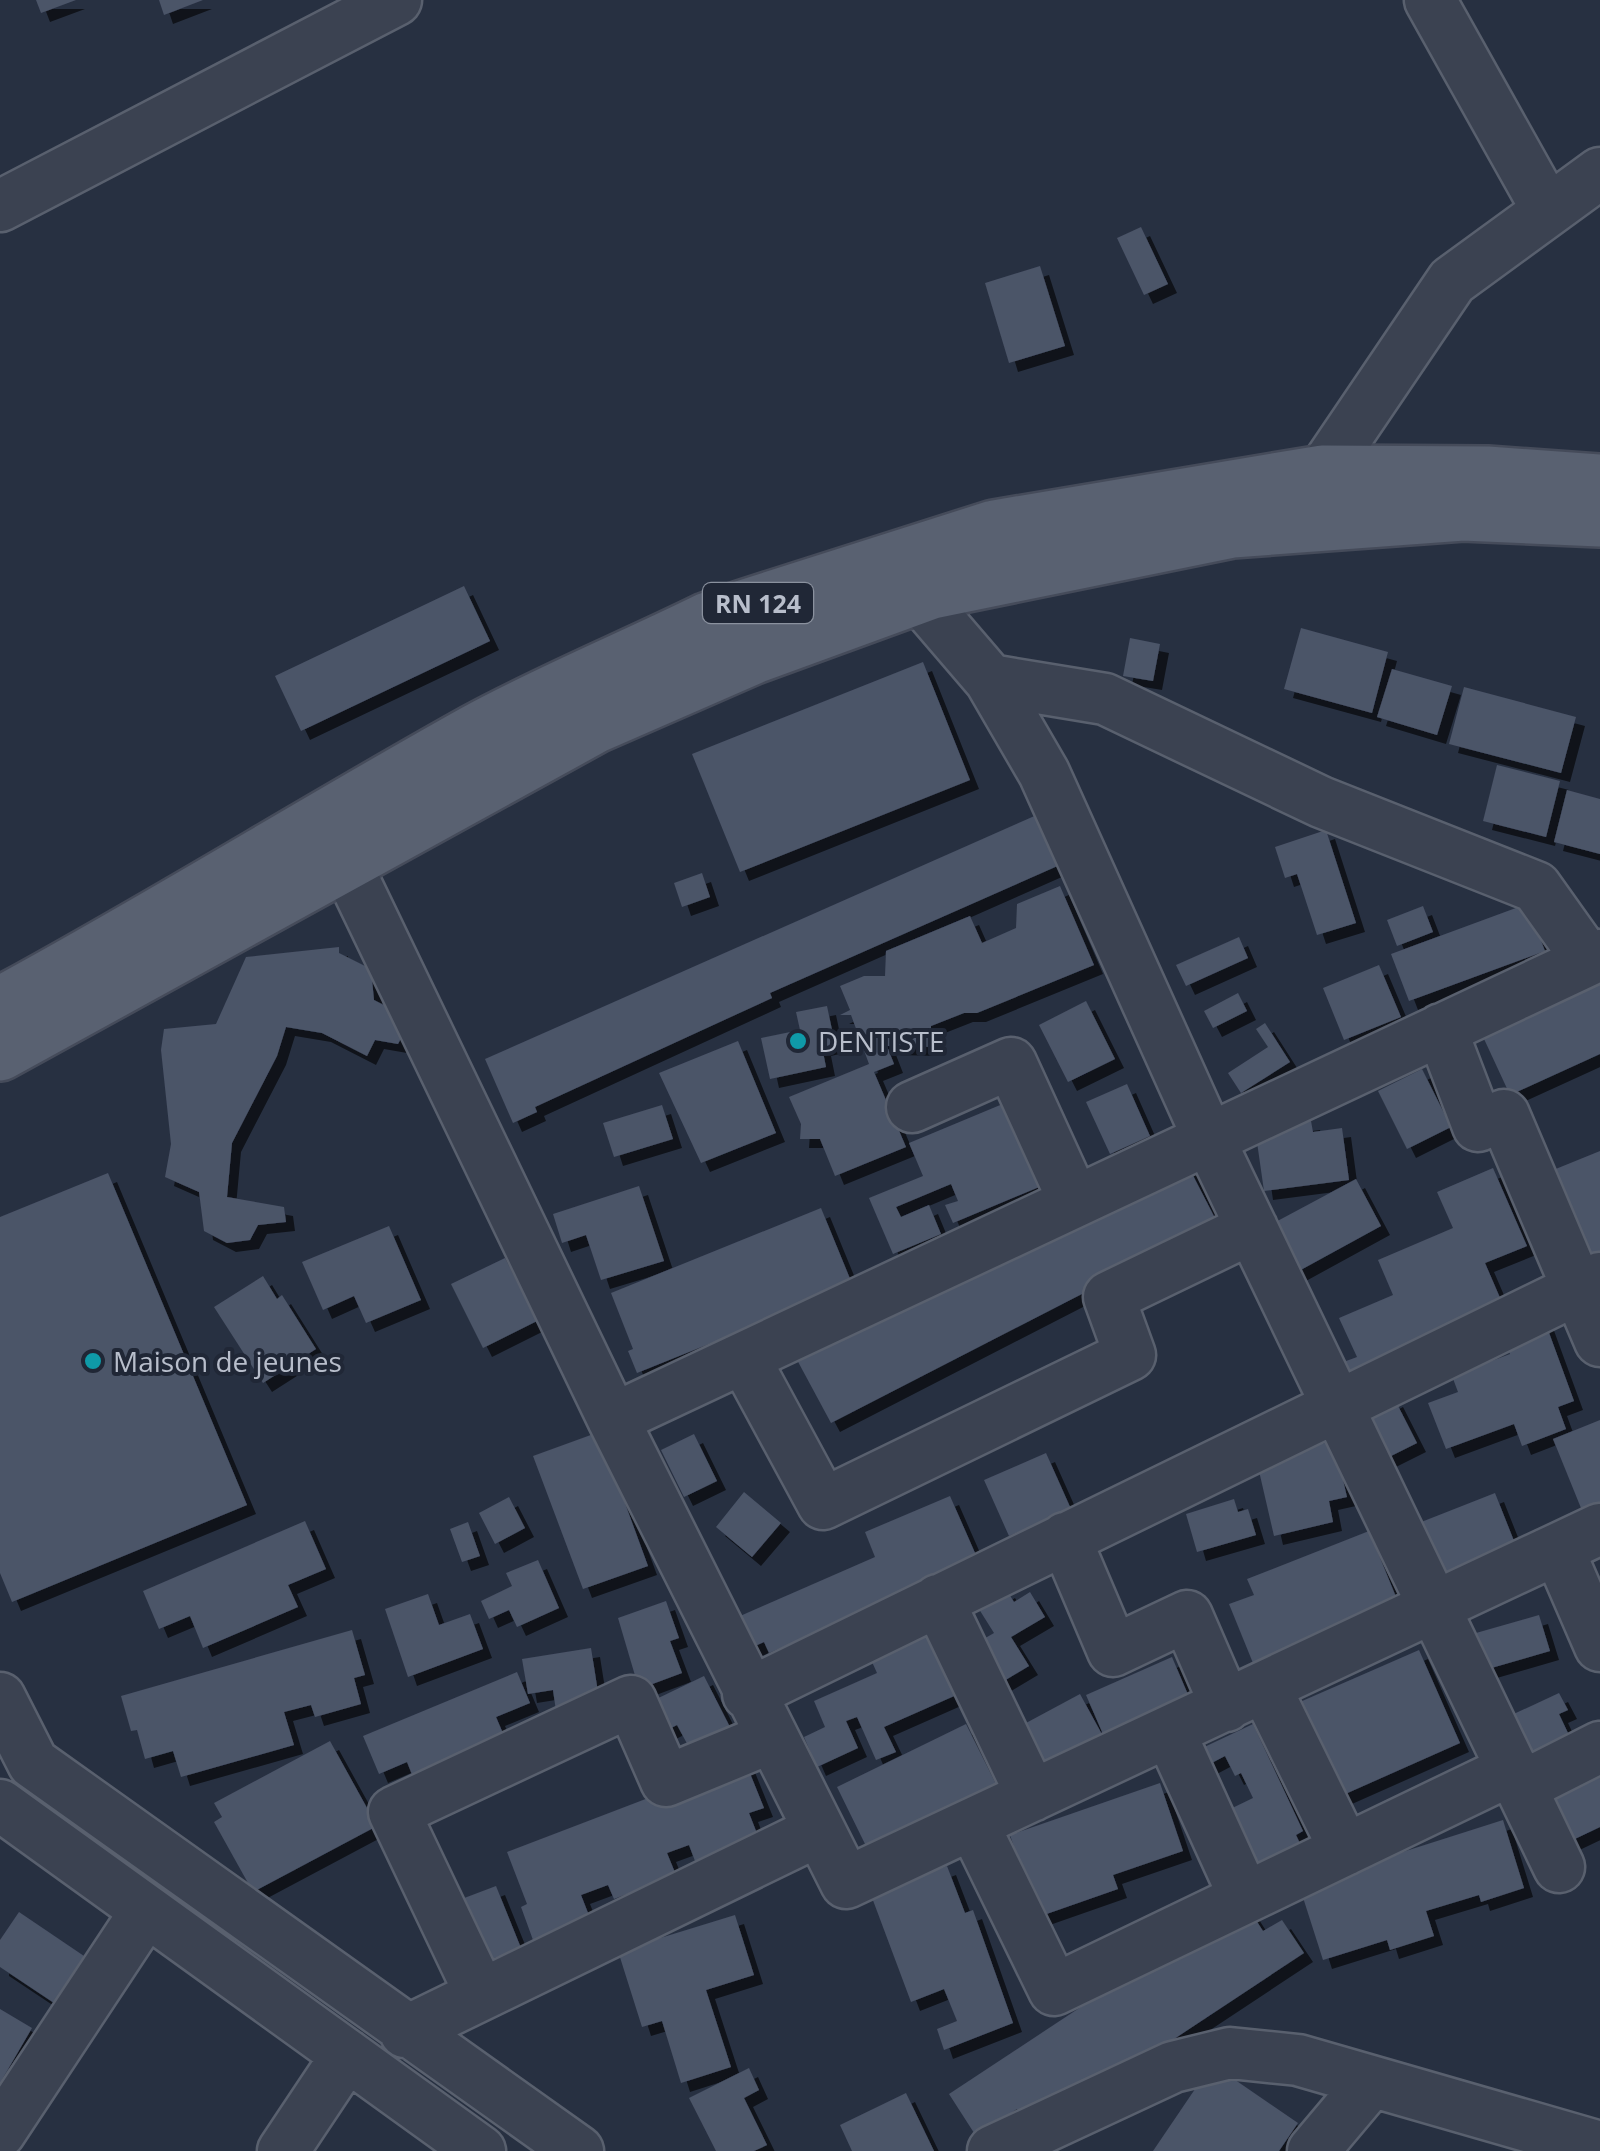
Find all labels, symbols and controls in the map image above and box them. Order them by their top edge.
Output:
road number: RN 124 [703,583,813,623]
place label: DENTISTE [818,1022,945,1060]
marker: DENTISTE [787,1030,809,1052]
place label: Maison de jeunes [113,1342,342,1380]
marker: Maison de jeunes [82,1350,104,1372]

